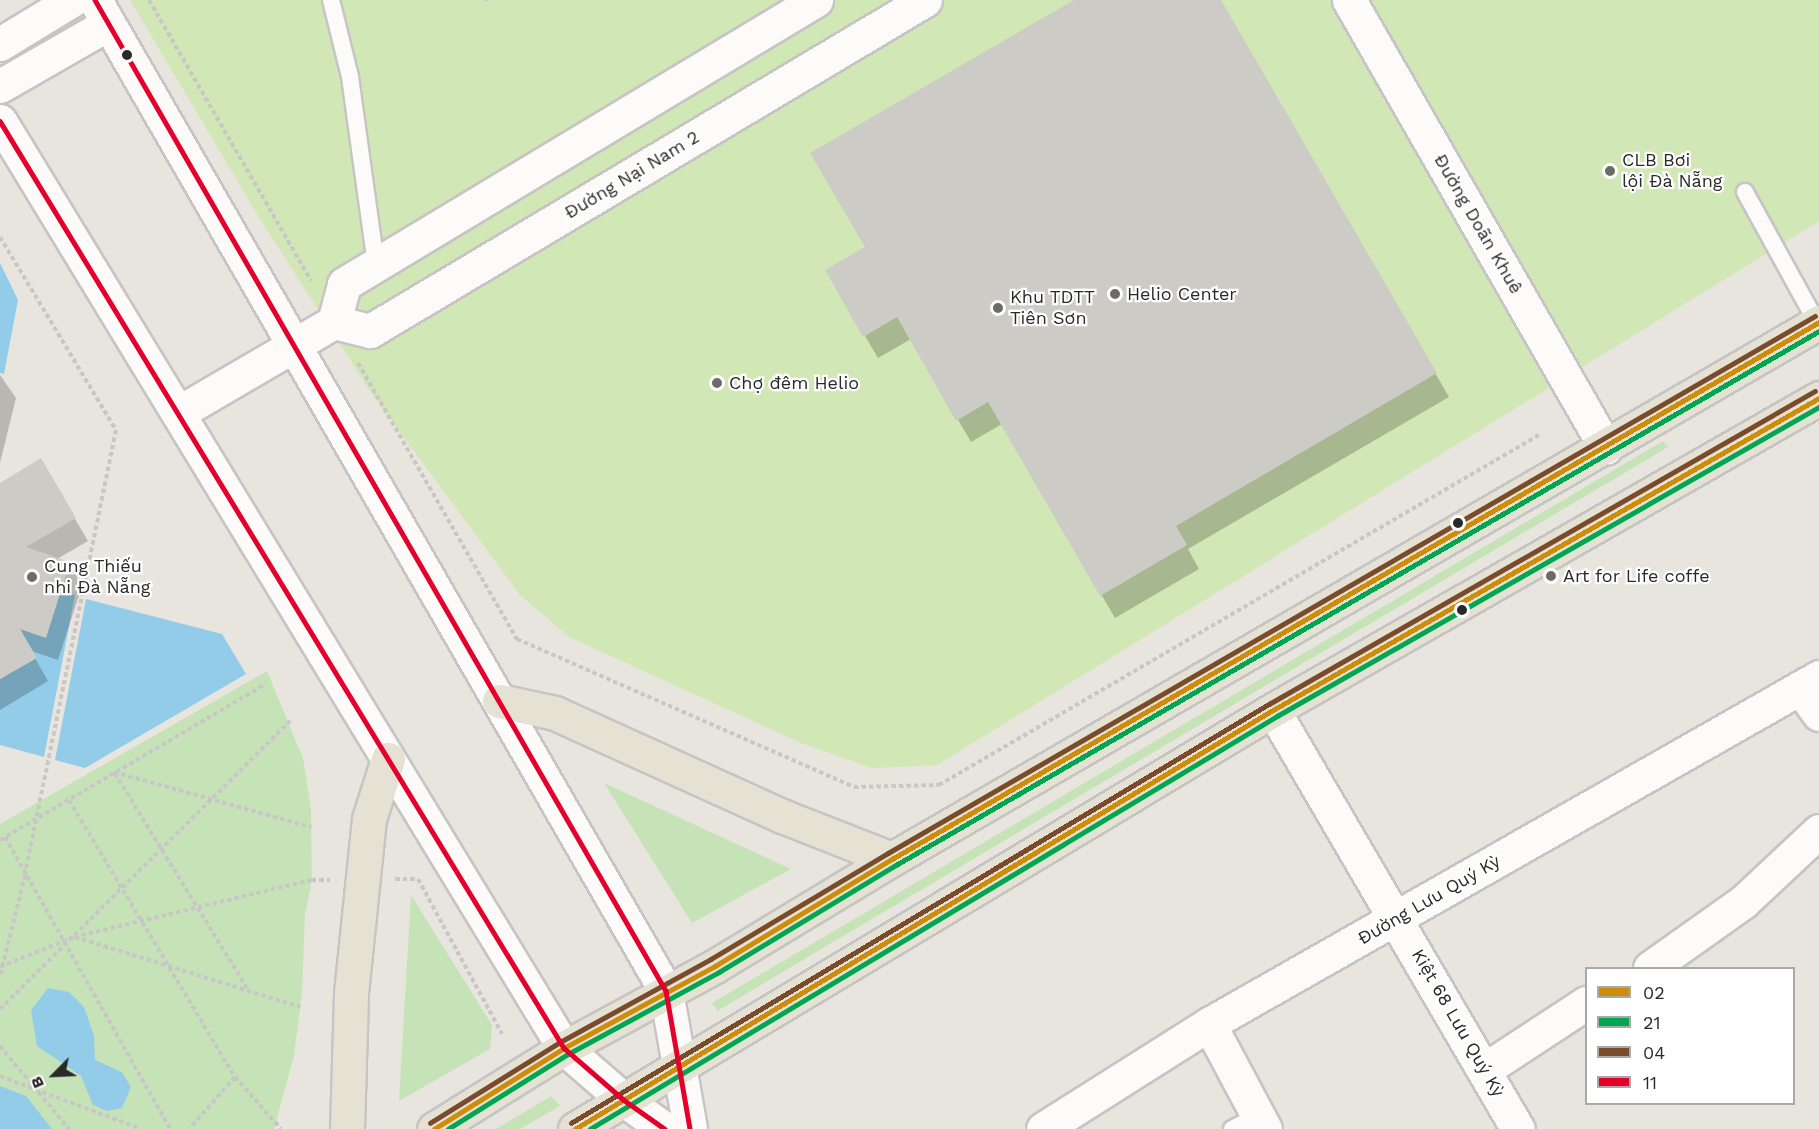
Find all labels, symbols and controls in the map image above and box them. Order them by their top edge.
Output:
unlabelled marker [121,49,133,61]
street label: Đường Nại Nam 2 [561,126,703,224]
street label: Đường Doãn Khuê [1429,150,1527,298]
place label: CLB Bơi lội Đà Nẵng [1622,150,1723,192]
marker: CLB Bơi lội Đà Nẵng [1603,164,1617,178]
place label: Helio Center [1127,283,1237,305]
place label: Khu TDTT Tiên Sơn [1010,287,1095,330]
marker: Helio Center [1108,287,1122,301]
marker: Khu TDTT Tiên Sơn [991,301,1005,315]
place label: Chợ đêm Helio [729,372,859,394]
marker: Chợ đêm Helio [710,376,724,390]
unlabelled marker [1452,517,1464,529]
place label: Cung Thiếu nhi Đà Nẵng [44,556,151,598]
place label: Art for Life coffe [1563,565,1710,587]
marker: Art for Life coffe [1544,569,1558,583]
marker: Cung Thiếu nhi Đà Nẵng [25,570,39,584]
unlabelled marker [1456,604,1468,616]
street label: Đường Lưu Quý Kỳ [1354,850,1504,950]
street label: Kiệt 68 Lưu Quý Kỳ [1407,945,1509,1101]
legend [1585,967,1795,1105]
text: 02 [1643,982,1665,1003]
text: 21 [1643,1012,1661,1033]
text: 04 [1643,1042,1665,1063]
north arrow [24,1045,84,1105]
text: 11 [1643,1072,1657,1093]
text: B [26,1074,48,1091]

